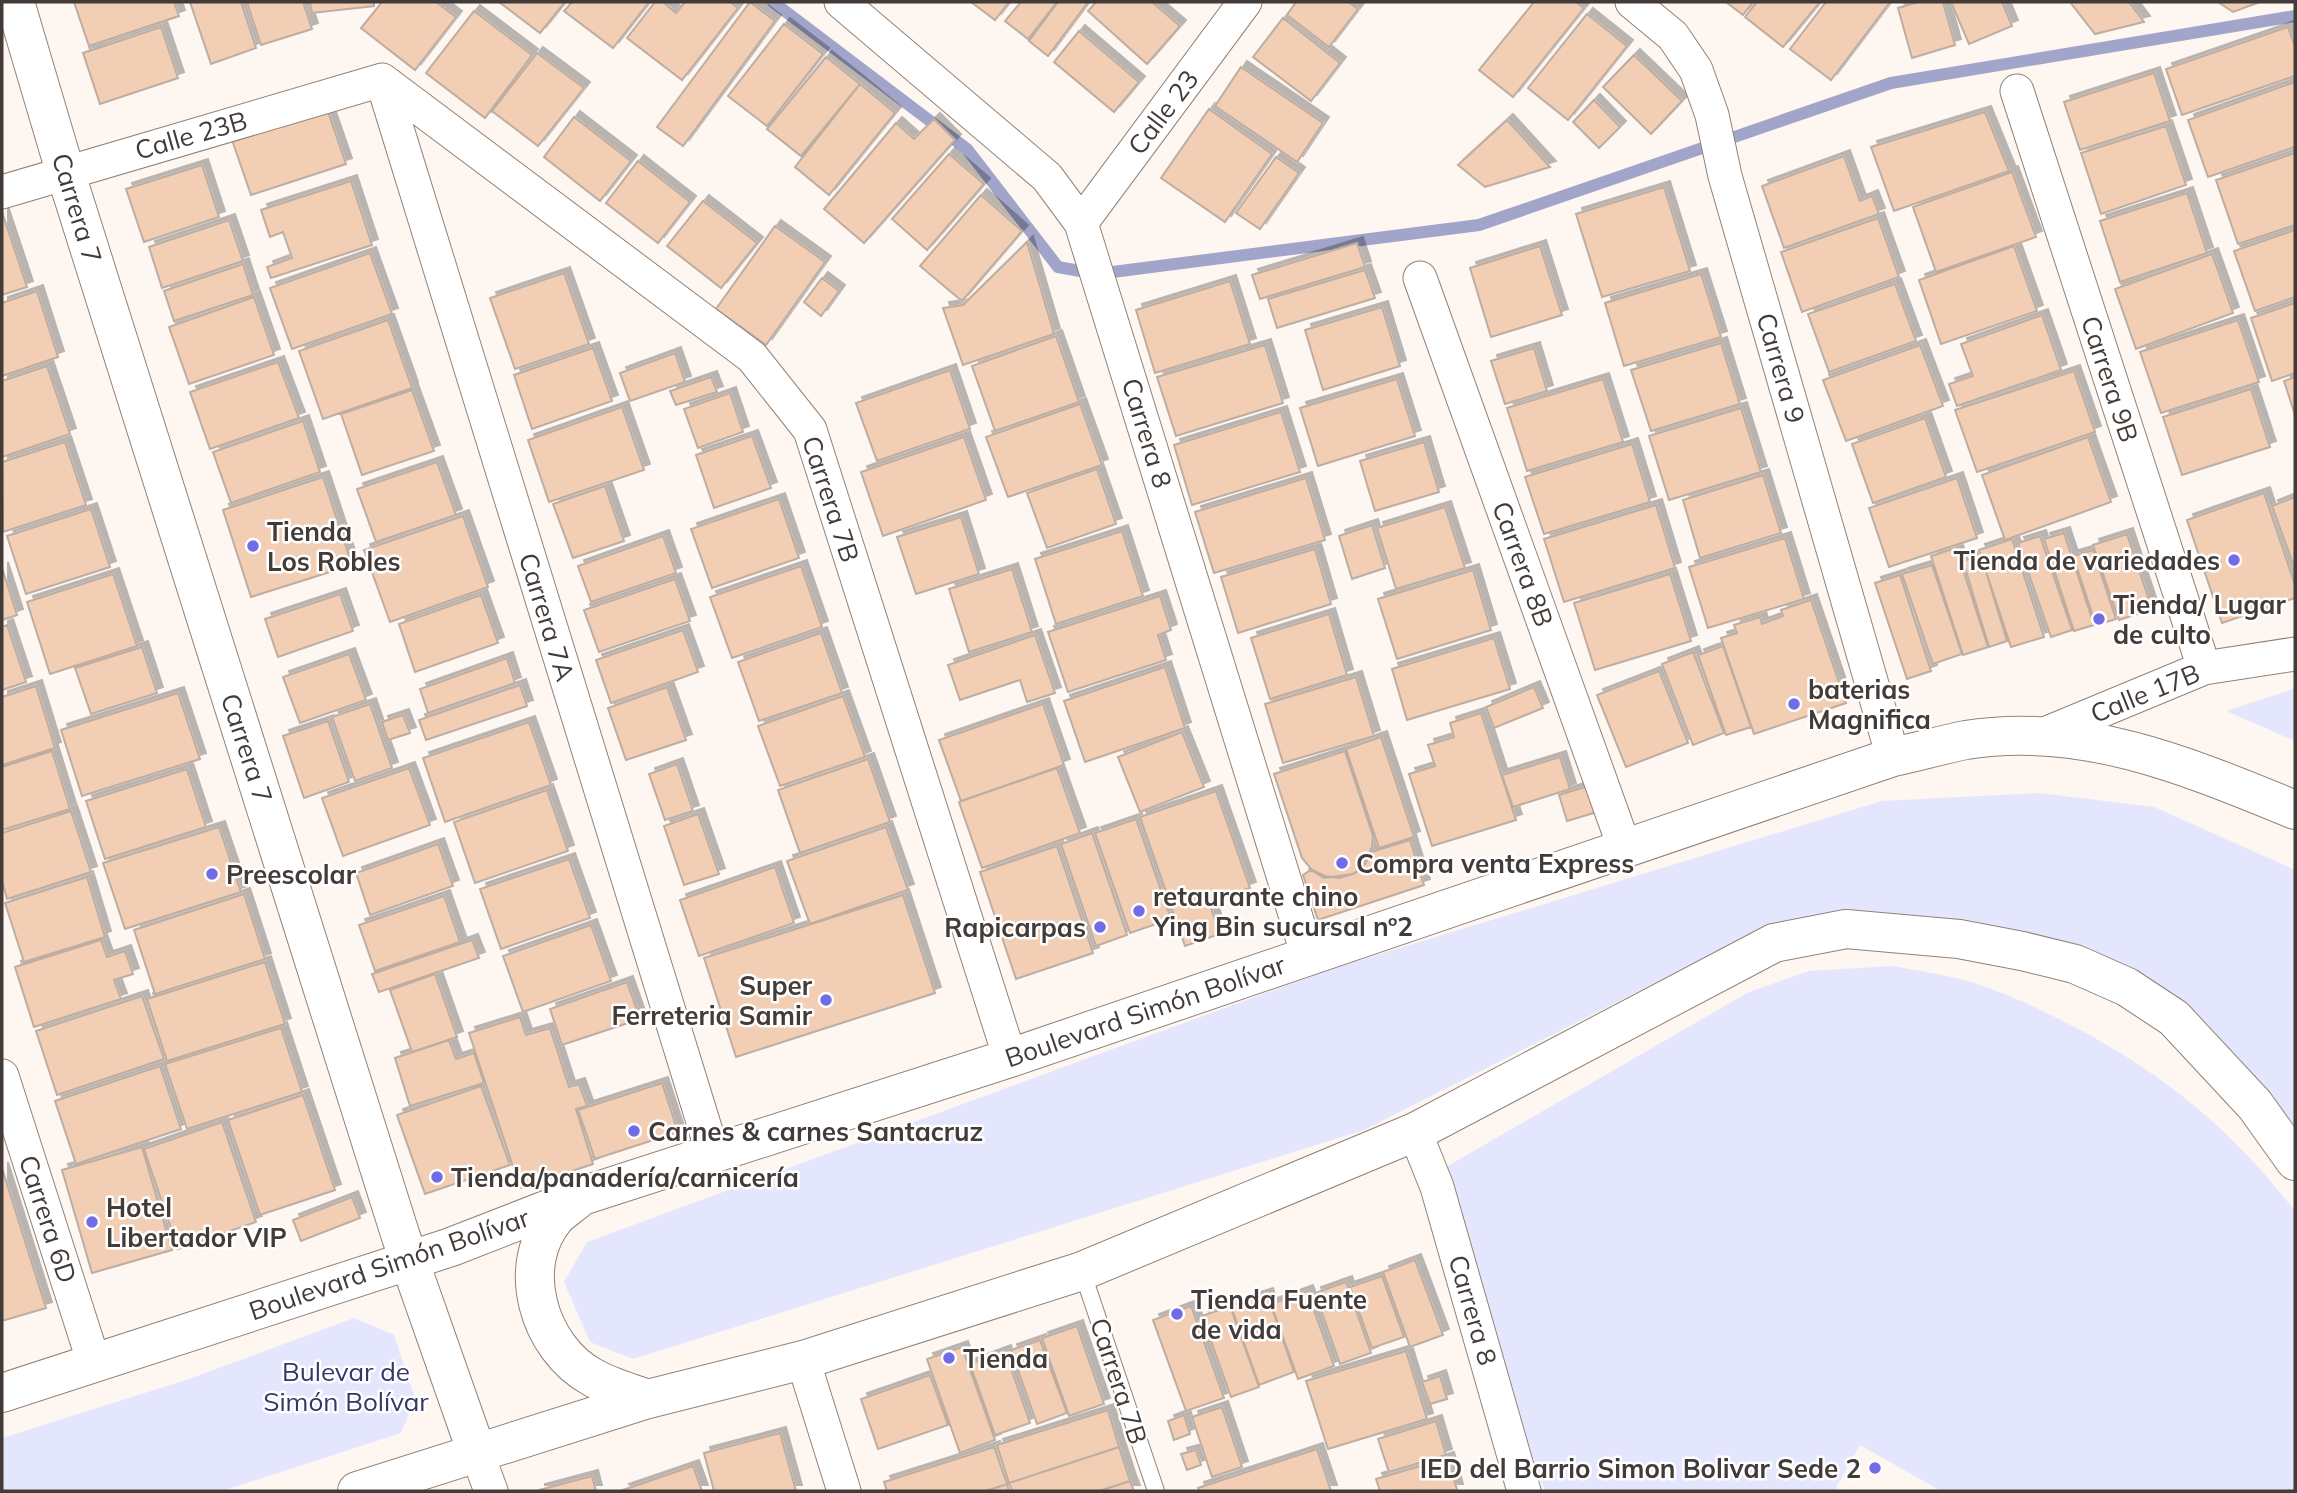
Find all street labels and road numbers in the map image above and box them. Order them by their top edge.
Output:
street label: Calle 23 [1120,63,1206,161]
street label: Calle 23B [131,103,251,167]
street label: Carrera 7 [45,149,109,267]
street label: Carrera 9 [1750,309,1812,427]
street label: Carrera 9B [2074,312,2146,446]
street label: Carrera 8 [1115,374,1179,492]
street label: Carrera 7B [795,432,867,566]
street label: Carrera 8B [1485,497,1561,631]
street label: Carrera 7A [512,549,582,685]
street label: Calle 17B [2085,656,2205,730]
street label: Carrera 7 [214,689,280,807]
street label: Boulevard Simón Bolívar [1001,947,1290,1074]
street label: Carrera 6D [12,1151,84,1287]
street label: Boulevard Simón Bolívar [245,1200,534,1327]
street label: Carrera 8 [1442,1251,1504,1369]
street label: Carrera 7B [1083,1314,1155,1448]

